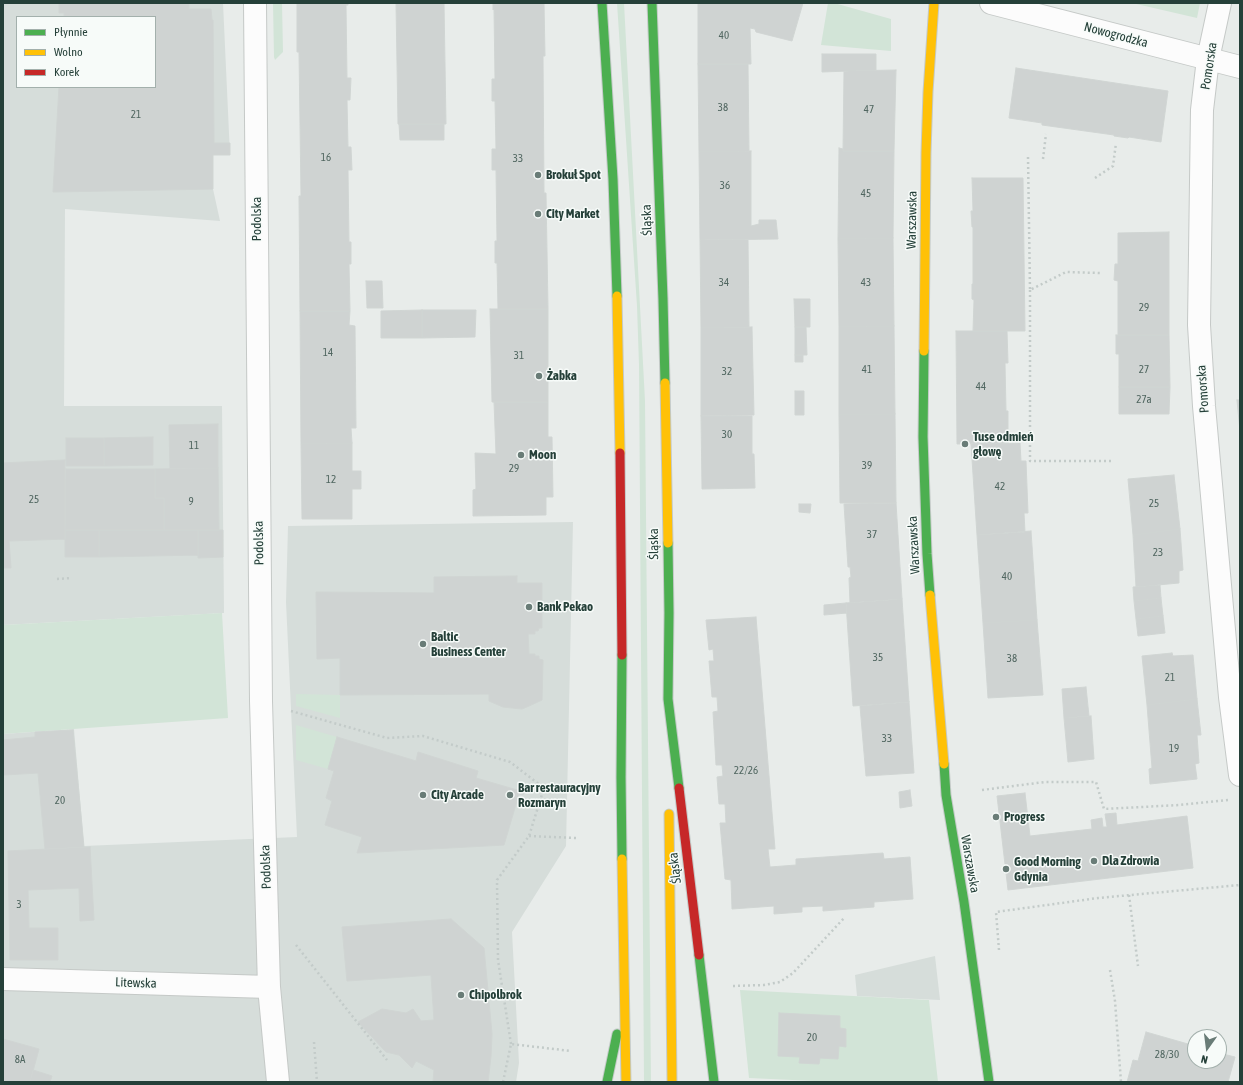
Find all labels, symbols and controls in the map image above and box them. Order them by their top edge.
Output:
legend [16,16,156,88]
street label: Nowogrodzka [1082,19,1150,51]
text: Płynnie [54,25,88,39]
house number: 40 [719,29,729,43]
street label: Pomorska [1198,41,1220,91]
text: Wolno [54,45,83,59]
text: Korek [54,65,80,79]
house number: 38 [718,101,728,115]
house number: 47 [864,103,874,117]
house number: 21 [131,108,141,122]
house number: 16 [321,151,331,165]
house number: 33 [513,152,523,166]
place label: Brokuł Spot [546,167,601,183]
marker: Brokuł Spot [533,170,543,180]
house number: 36 [720,179,730,193]
house number: 45 [861,187,871,201]
street label: Warszawska [904,191,920,249]
street label: Podolska [249,197,265,241]
street label: Śląska [639,204,655,236]
place label: City Market [546,206,599,222]
marker: City Market [533,209,543,219]
house number: 34 [719,276,729,290]
house number: 43 [861,276,871,290]
house number: 29 [1139,301,1149,315]
house number: 14 [323,346,333,360]
house number: 31 [514,349,524,363]
house number: 41 [862,363,872,377]
house number: 27 [1139,363,1149,377]
house number: 32 [722,365,732,379]
street label: Pomorska [1194,365,1212,413]
place label: Żabka [547,368,577,384]
marker: Żabka [534,371,544,381]
house number: 44 [976,380,986,394]
house number: 27a [1136,393,1152,407]
house number: 30 [722,428,732,442]
place label: Tuse odmień głowę [973,429,1033,460]
house number: 11 [189,439,199,453]
marker: Tuse odmień głowę [960,439,970,449]
place label: Moon [529,447,556,463]
marker: Moon [516,450,526,460]
house number: 39 [862,459,872,473]
house number: 29 [509,462,519,476]
house number: 12 [326,473,336,487]
house number: 42 [995,480,1005,494]
house number: 25 [29,493,39,507]
house number: 9 [188,495,194,509]
house number: 25 [1149,497,1159,511]
street label: Warszawska [905,515,923,575]
street label: Podolska [251,521,267,565]
street label: Śląska [646,528,662,560]
house number: 37 [867,528,877,542]
house number: 23 [1153,546,1163,560]
house number: 40 [1002,570,1012,584]
place label: Bank Pekao [537,599,593,615]
marker: Bank Pekao [524,602,534,612]
place label: Baltic Business Center [431,629,506,660]
marker: Baltic Business Center [418,639,428,649]
house number: 35 [873,651,883,665]
house number: 38 [1007,652,1017,666]
house number: 21 [1165,671,1175,685]
house number: 33 [882,732,892,746]
house number: 19 [1169,742,1179,756]
house number: 22/26 [734,764,758,778]
place label: Bar restauracyjny Rozmaryn [518,780,601,811]
place label: City Arcade [431,787,484,803]
marker: City Arcade [418,790,428,800]
marker: Bar restauracyjny Rozmaryn [505,790,515,800]
house number: 20 [55,794,65,808]
place label: Progress [1004,809,1045,825]
marker: Progress [991,812,1001,822]
street label: Warszawska [957,834,983,894]
street label: Podolska [257,845,275,889]
street label: Śląska [665,852,685,884]
place label: Dla Zdrowia [1102,853,1159,869]
place label: Good Morning Gdynia [1014,854,1081,885]
marker: Dla Zdrowia [1089,856,1099,866]
marker: Good Morning Gdynia [1001,864,1011,874]
house number: 3 [16,898,22,912]
street label: Litewska [115,974,157,992]
place label: Chipolbrok [469,987,522,1003]
marker: Chipolbrok [456,990,466,1000]
north arrow [1187,1029,1227,1069]
house number: 20 [807,1031,817,1045]
house number: 28/30 [1155,1048,1179,1062]
house number: 8A [15,1053,25,1067]
text: N [1200,1053,1209,1066]

